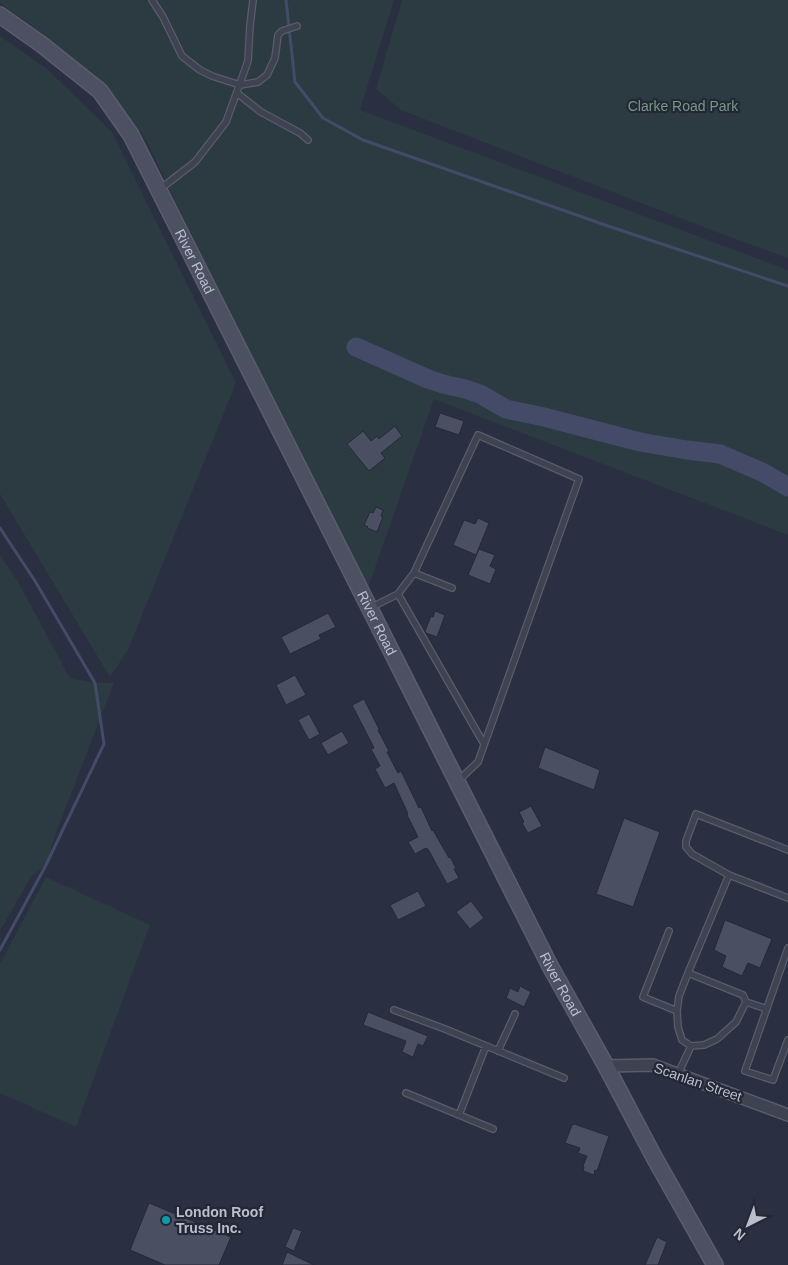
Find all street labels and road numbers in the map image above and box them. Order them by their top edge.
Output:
street label: River Road [172,226,218,296]
street label: River Road [354,588,400,658]
street label: River Road [536,950,584,1019]
street label: Scanlan Street [652,1059,744,1105]

